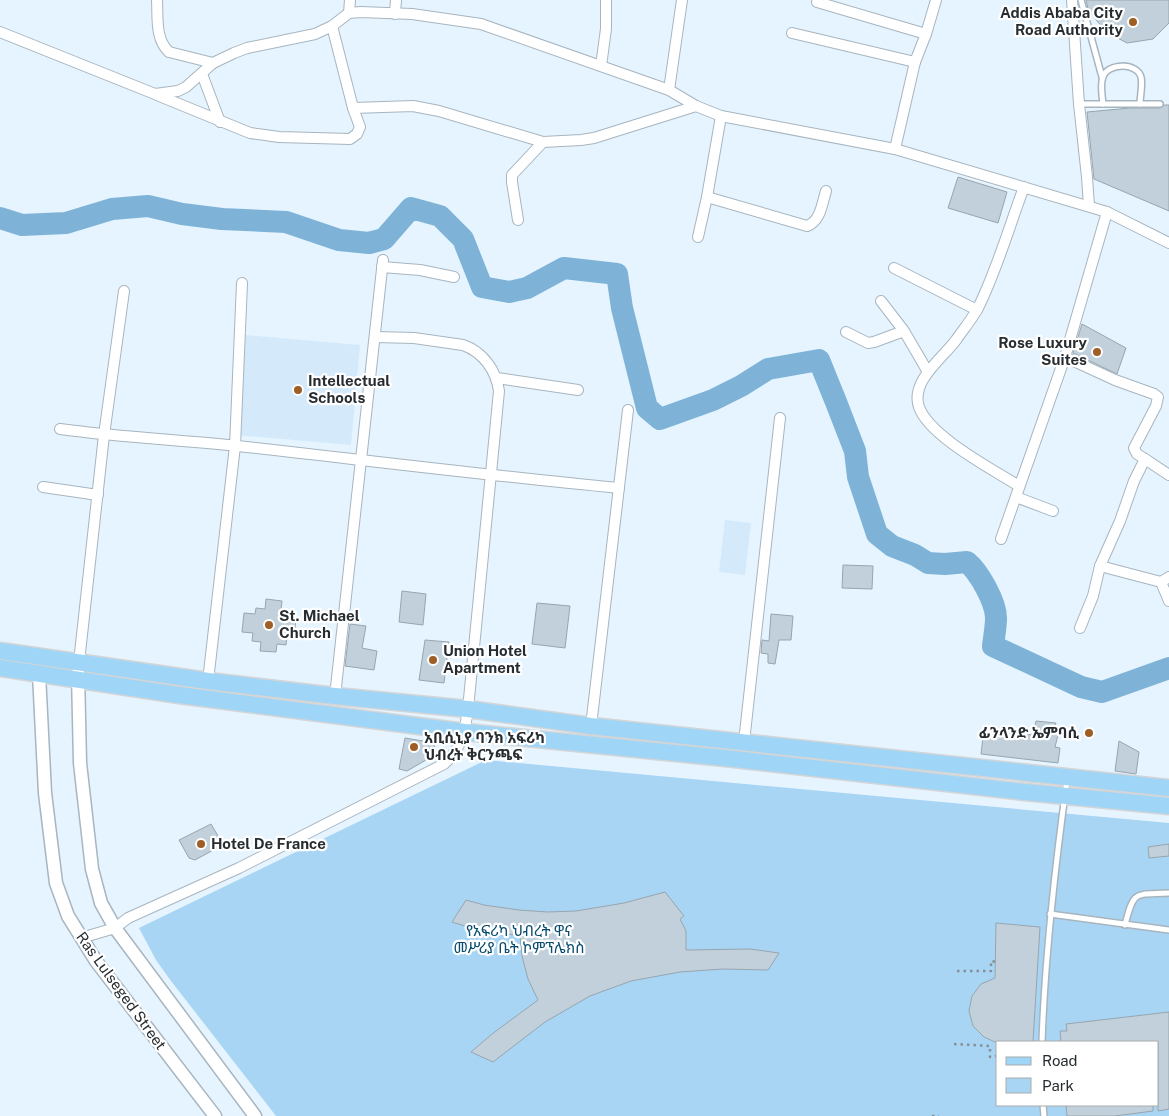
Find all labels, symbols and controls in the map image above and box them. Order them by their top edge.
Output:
place label: Addis Ababa City Road Authority [1000,4,1124,38]
marker: Addis Ababa City Road Authority [1127,16,1139,28]
place label: Rose Luxury Suites [998,334,1088,368]
marker: Rose Luxury Suites [1091,346,1103,358]
place label: Intellectual Schools [308,372,390,406]
marker: Intellectual Schools [292,384,304,396]
place label: St. Michael Church [279,607,360,641]
marker: St. Michael Church [263,619,275,631]
place label: Union Hotel Apartment [443,642,527,676]
marker: Union Hotel Apartment [427,654,439,666]
place label: ፊንላንድ ኤምባሲ [979,724,1080,741]
marker: ፊንላንድ ኤምባሲ [1083,727,1095,739]
place label: አቢሲኒያ ባንክ አፍሪካ ህብረት ቅርንጫፍ [424,729,545,763]
marker: አቢሲኒያ ባንክ አፍሪካ ህብረት ቅርንጫፍ [408,741,420,753]
place label: Hotel De France [211,835,326,852]
marker: Hotel De France [195,838,207,850]
park label: የአፍሪካ ህብረት ዋና መሥሪያ ቤት ኮምፕሌክስ [453,922,585,956]
street label: Ras Lulseged Street [73,929,170,1053]
legend [996,1041,1159,1106]
text: Road [1042,1052,1078,1069]
text: Park [1042,1077,1074,1094]

